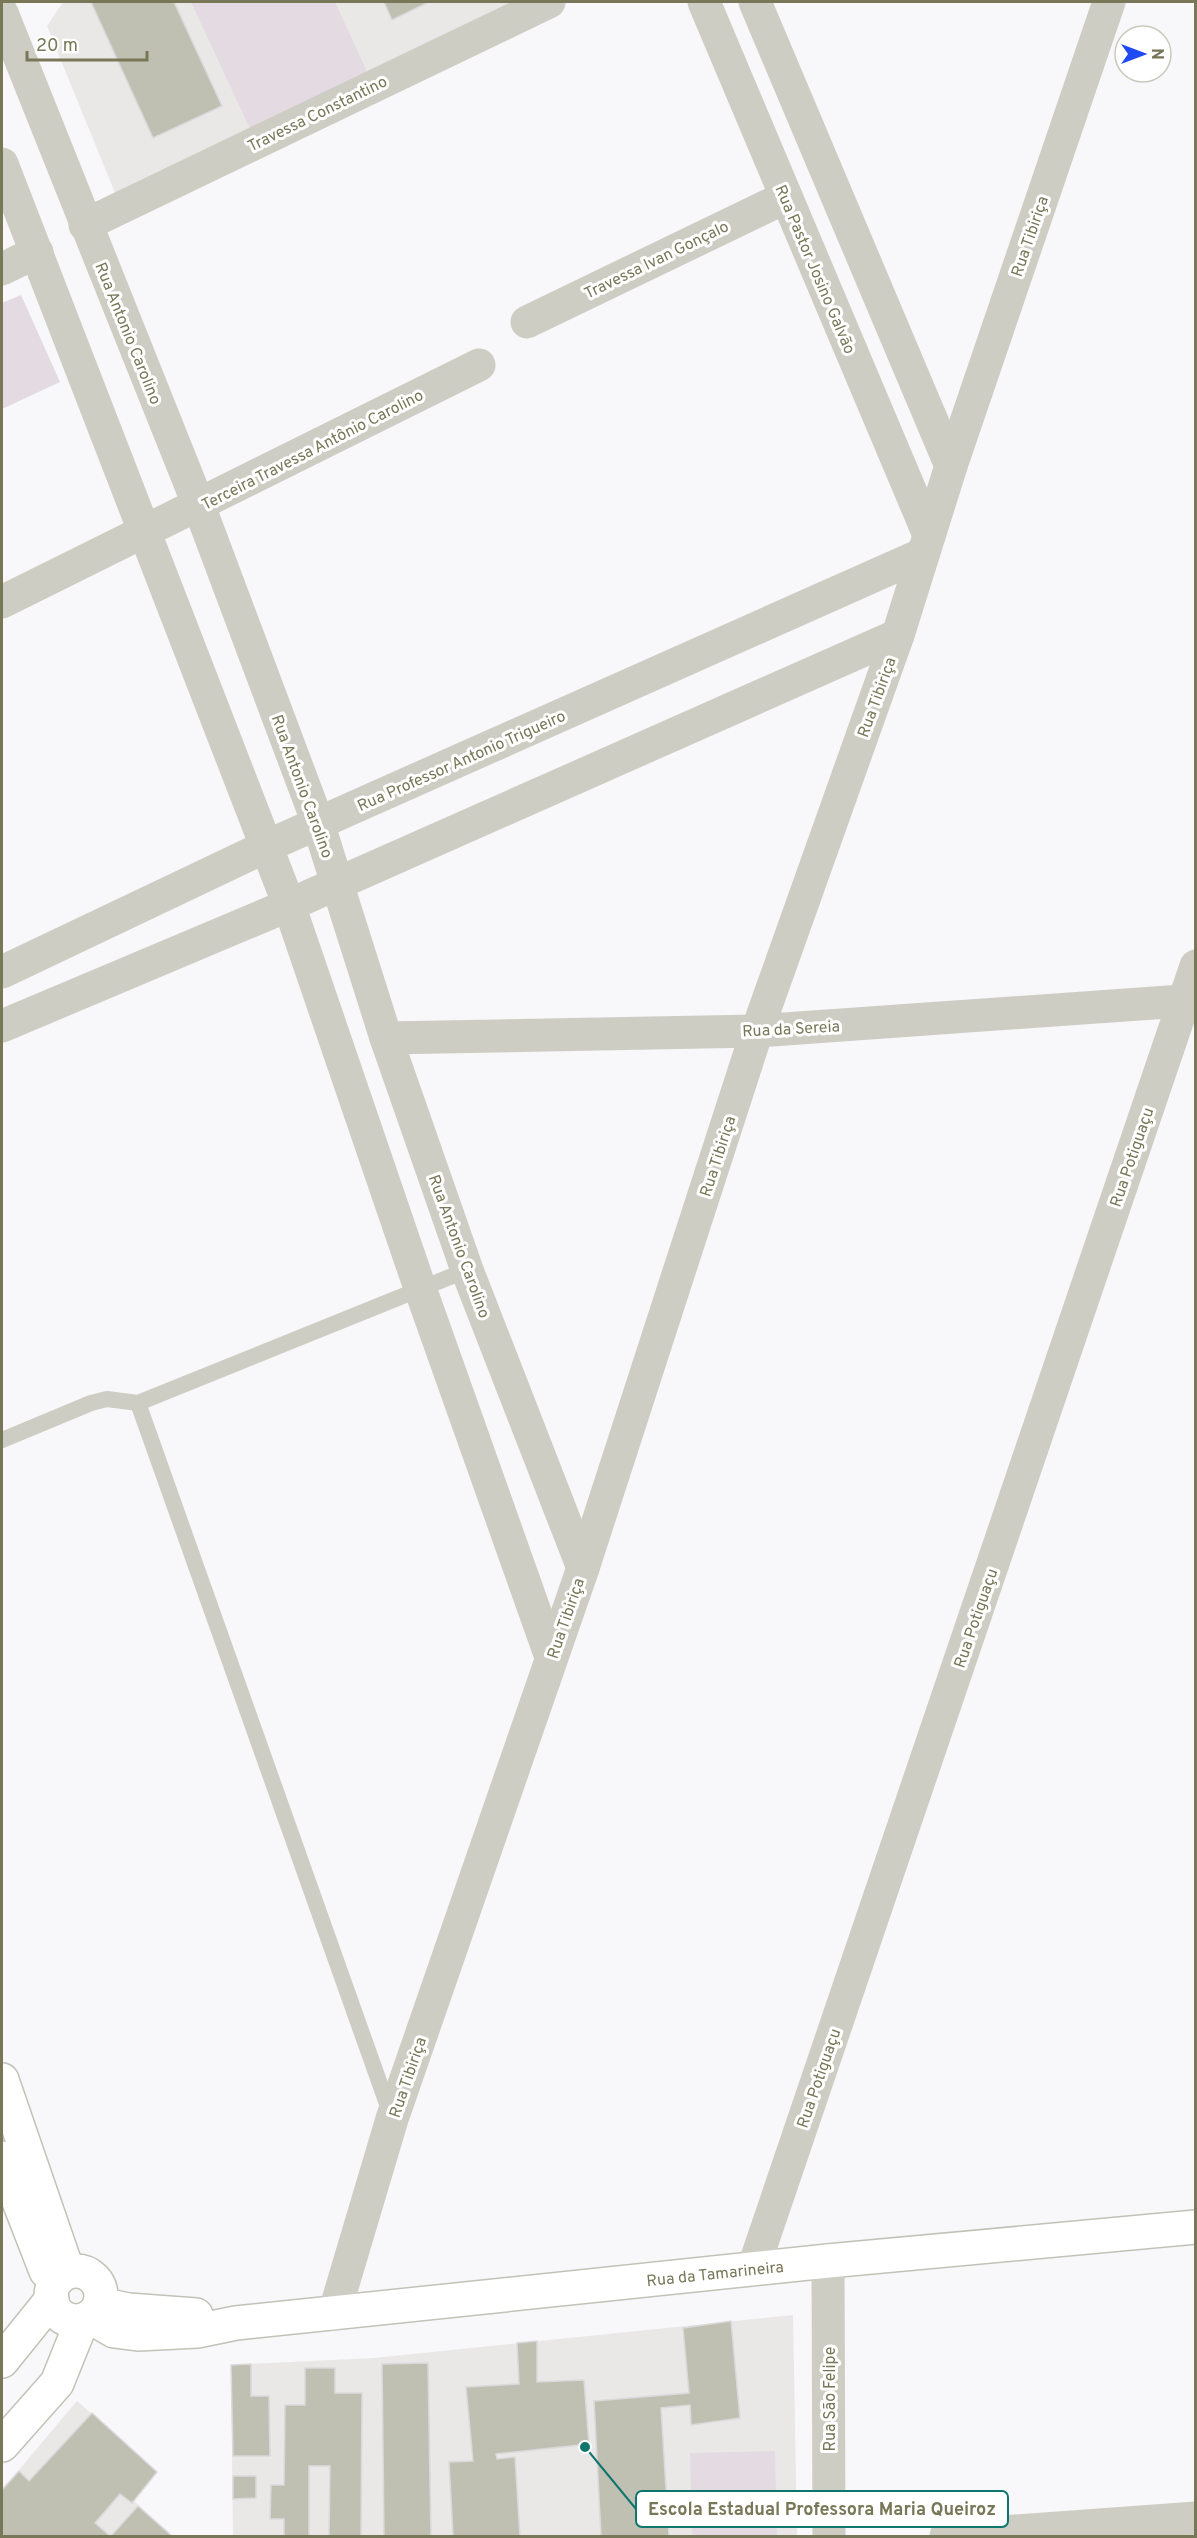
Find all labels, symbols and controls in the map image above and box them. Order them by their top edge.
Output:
scale bar [27,24,147,62]
north arrow [1113,24,1173,84]
text: 20 m [36,35,78,58]
text: N [1146,48,1166,60]
street label: Travessa Constantino [245,72,391,157]
street label: Rua Pastor Josino Galvão [769,182,859,357]
street label: Rua Tibiriça [1008,194,1054,280]
street label: Travessa Ivan Gonçalo [581,217,732,304]
street label: Rua Antonio Carolino [90,260,165,408]
street label: Terceira Travessa Antônio Carolino [199,386,427,516]
street label: Rua Tibiriça [854,655,902,741]
street label: Rua Professor Antonio Trigueiro [355,707,569,817]
street label: Rua Antonio Carolino [266,712,336,861]
street label: Rua da Sereia [742,1017,840,1043]
street label: Rua Potiguaçu [1107,1105,1159,1210]
street label: Rua Tibiriça [696,1114,741,1200]
street label: Rua Antonio Carolino [423,1172,493,1321]
street label: Rua Potiguaçu [951,1566,1003,1671]
street label: Rua Tibiriça [544,1576,590,1662]
street label: Rua Potiguaçu [794,2026,846,2131]
street label: Rua Tibiriça [386,2035,432,2121]
street label: Rua da Tamarineira [646,2258,785,2292]
street label: Rua São Felipe [821,2347,841,2451]
callout: Escola Estadual Professora Maria Queiroz [636,2491,1008,2527]
text: Escola Estadual Professora Maria Queiroz [648,2499,996,2522]

